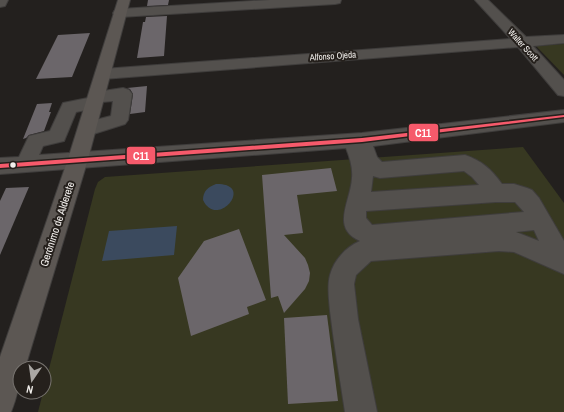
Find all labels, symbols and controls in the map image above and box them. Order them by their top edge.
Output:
street label: Walter Scott [505,26,541,64]
street label: Alfonso Ojeda [308,48,357,64]
line badge: C11 [408,123,439,142]
text: C11 [415,126,431,140]
line badge: C11 [126,146,156,165]
text: C11 [133,149,149,163]
unlabelled marker [8,160,18,170]
street label: Gerónimo de Alderete [37,180,77,268]
north arrow [12,360,52,400]
text: N [25,382,34,397]

